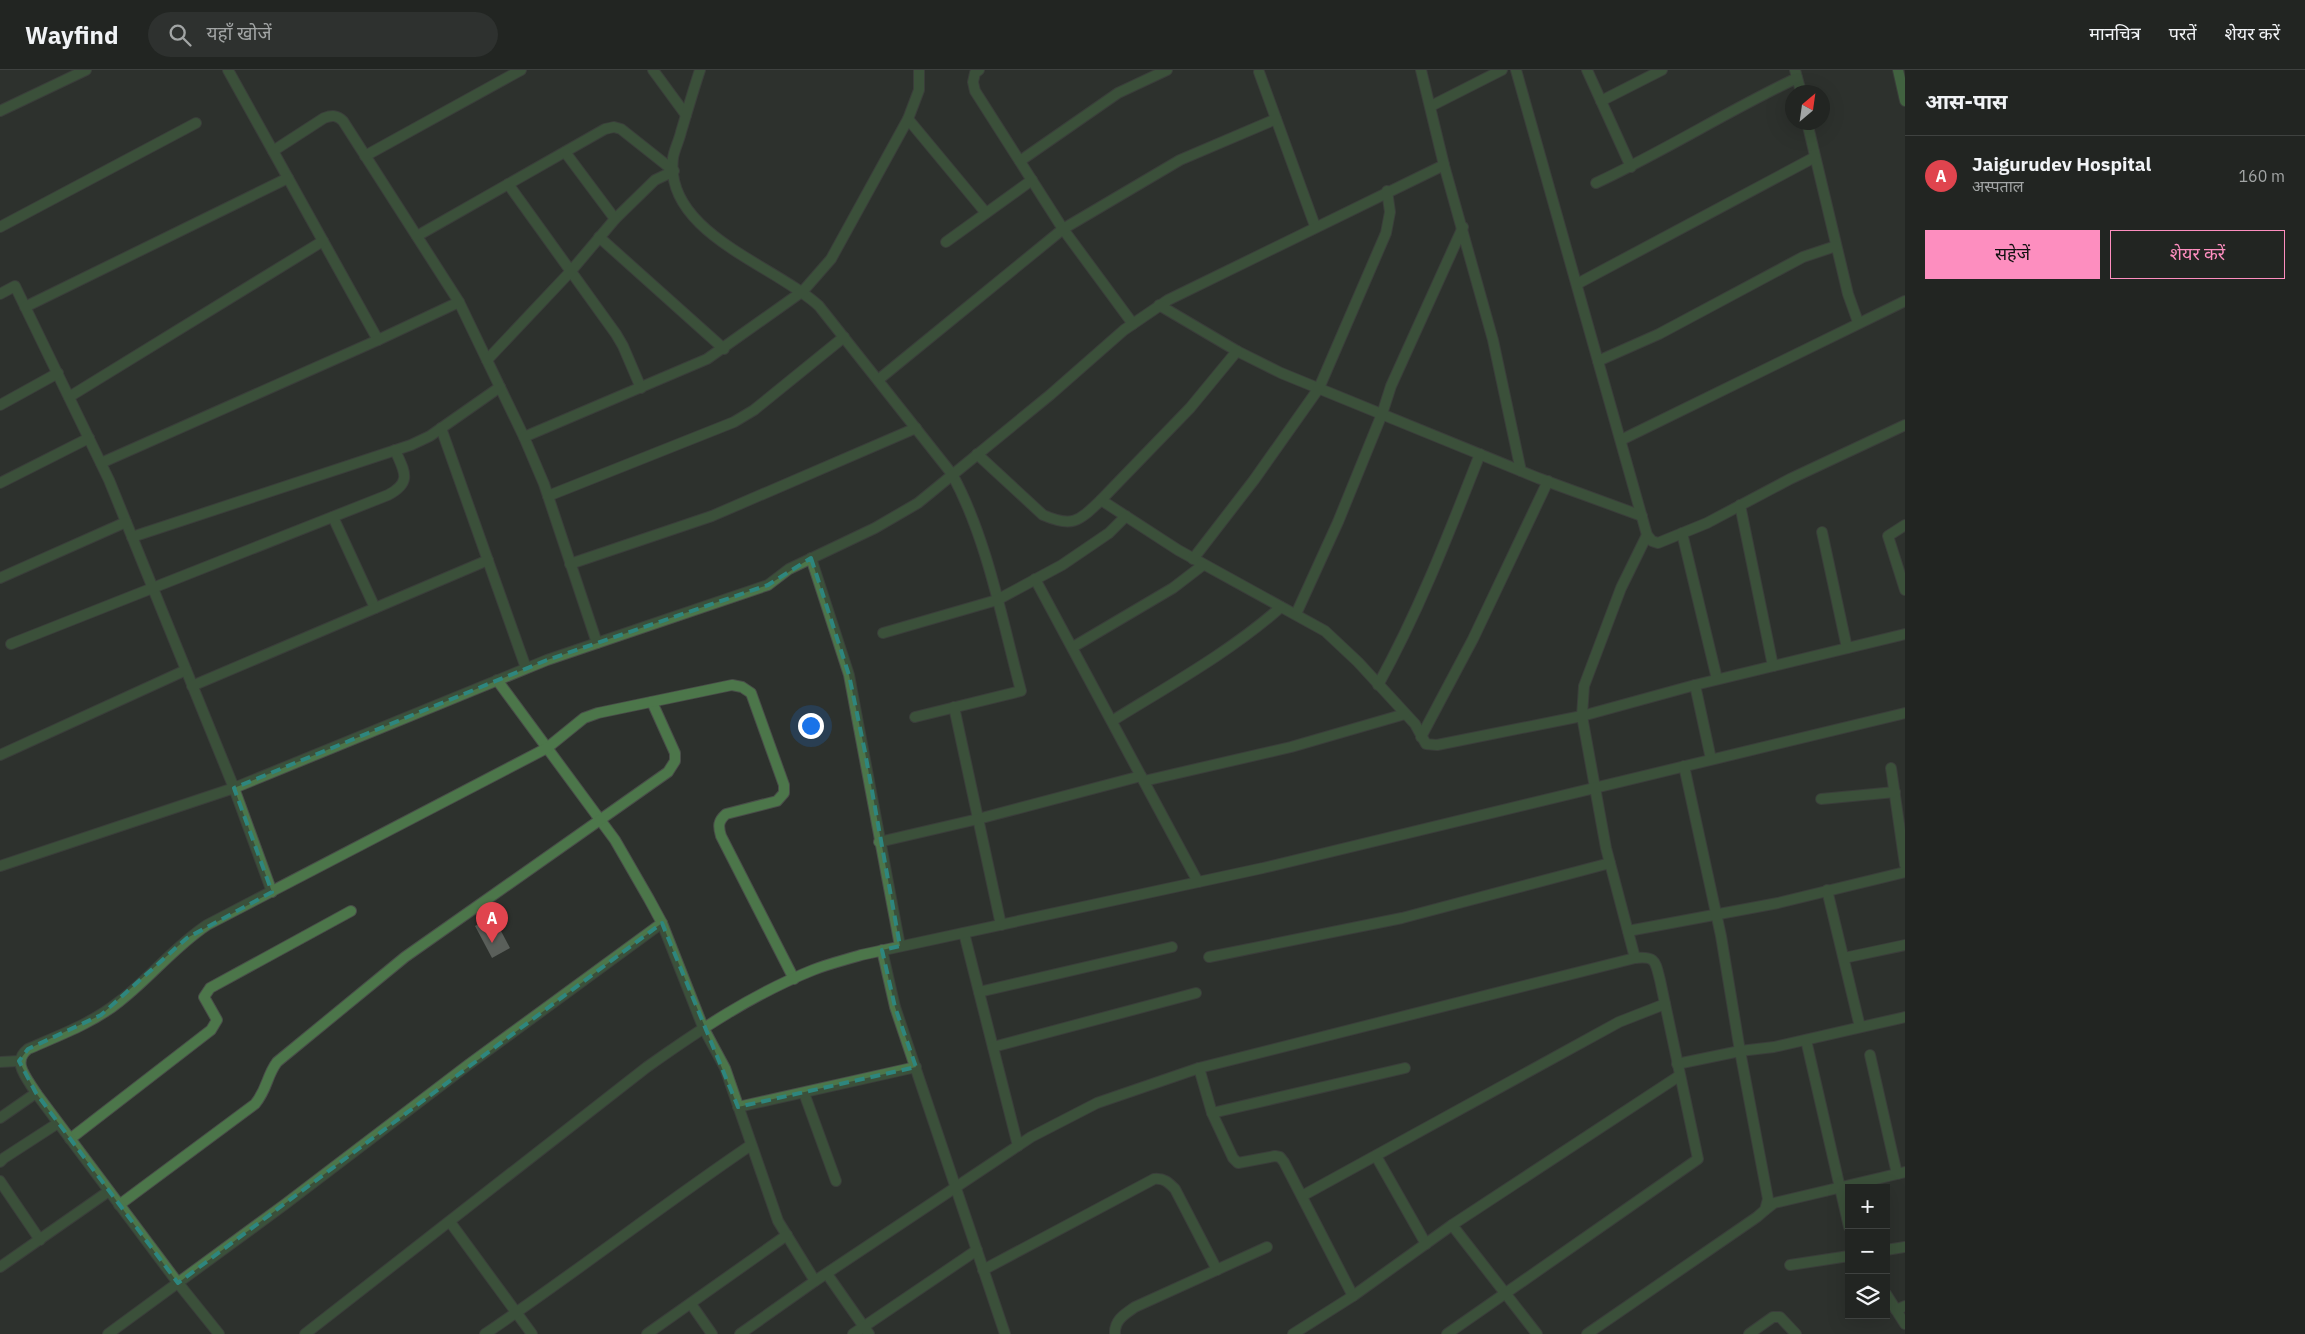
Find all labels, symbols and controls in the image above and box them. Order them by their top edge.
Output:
search box [148,12,498,57]
text: Wayfind [25,19,118,51]
icon: search [166,21,194,49]
text: यहाँ खोजें [206,21,272,45]
text: मानचित्र [2089,22,2141,45]
text: परतें [2169,22,2197,45]
text: शेयर करें [2225,22,2280,45]
north arrow [1785,85,1830,130]
text: आस-पास [1925,87,2008,115]
text: Jaigurudev Hospital [1972,152,2151,176]
text: A [1936,166,1946,186]
text: 160 m [2238,166,2285,186]
text: अस्पताल [1972,176,2024,196]
button: सहेजें [1925,230,2100,279]
button: शेयर करें [2110,230,2285,279]
your location [798,713,824,739]
pin: A [476,902,508,943]
map controls [1845,1184,1890,1319]
button: + [1845,1184,1890,1229]
button: − [1845,1229,1890,1274]
button: layers [1845,1274,1890,1319]

